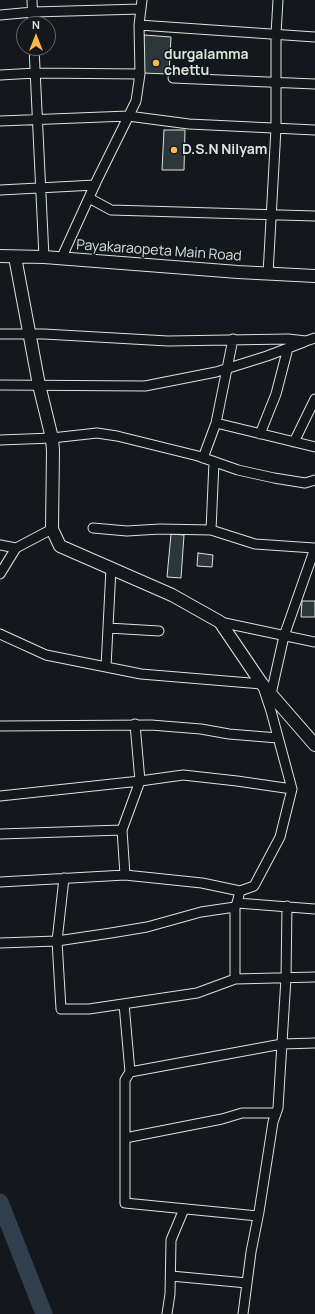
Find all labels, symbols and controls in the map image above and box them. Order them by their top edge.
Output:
north arrow [16,16,56,56]
text: N [32,17,40,32]
place label: durgalamma chettu [164,47,249,80]
marker: durgalamma chettu [151,58,161,68]
place label: D.S.N Nilyam [182,142,267,158]
marker: D.S.N Nilyam [169,145,179,155]
street label: Payakaraopeta Main Road [76,237,242,265]

